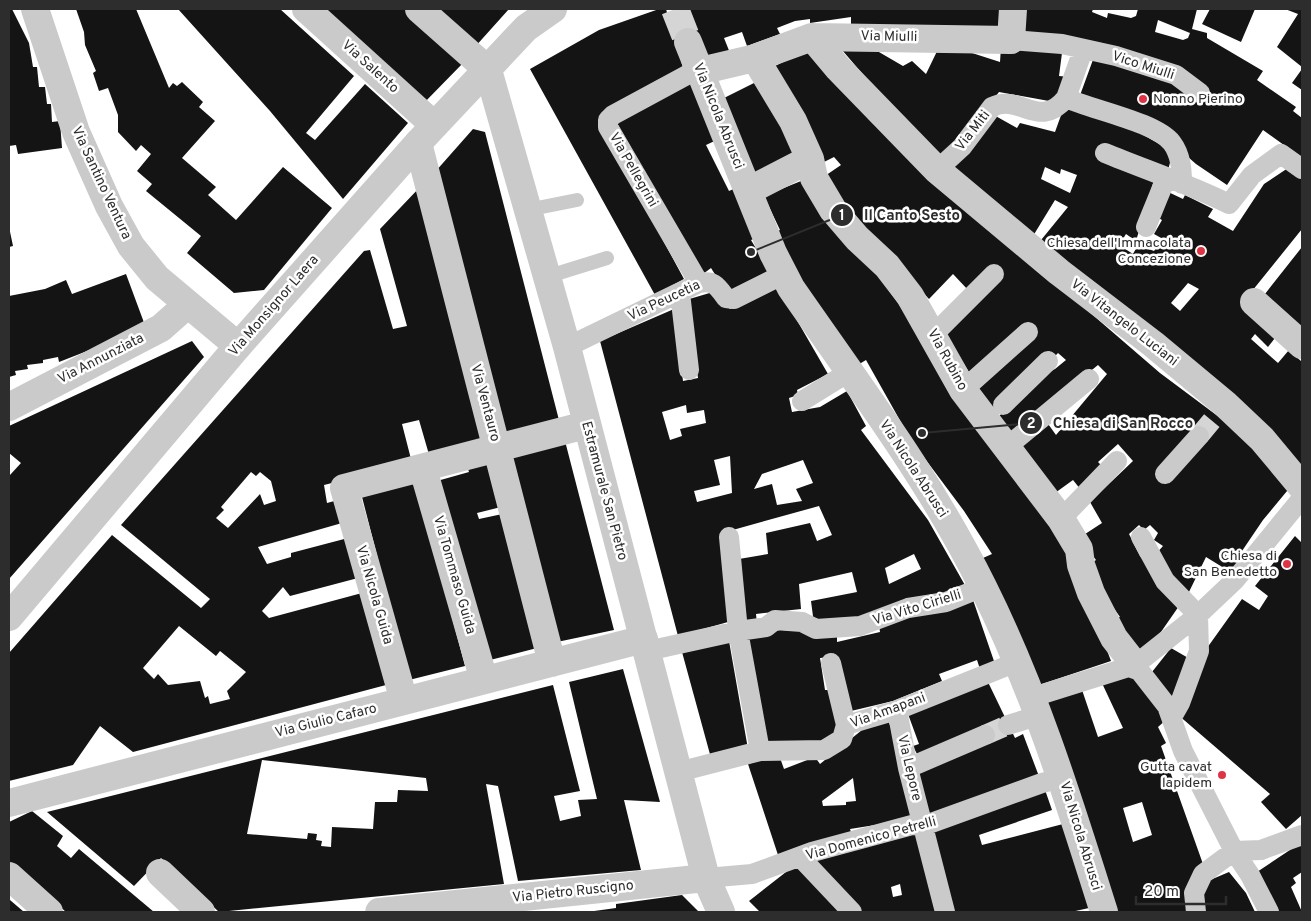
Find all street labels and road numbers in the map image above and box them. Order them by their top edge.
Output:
street label: Via Miulli [860,28,918,46]
street label: Via Salento [338,37,402,97]
street label: Vico Miulli [1110,48,1176,84]
street label: Via Nicola Abrusci [689,60,747,172]
street label: Via Miti [952,107,994,155]
street label: Via Santino Ventura [67,124,135,242]
street label: Via Pellegrini [605,130,661,210]
street label: Via Monsignor Laera [225,252,323,360]
street label: Via Vitangelo Luciani [1067,276,1181,370]
street label: Via Peucetia [625,277,703,325]
street label: Via Rubino [923,326,971,394]
street label: Via Annunziata [55,330,147,388]
street label: Via Ventauro [467,362,504,444]
street label: Via Nicola Abrusci [875,417,951,521]
street label: Estramurale San Pietro [577,420,631,563]
street label: Via Tommaso Guida [429,514,479,636]
street label: Via Nicola Guida [352,543,396,647]
street label: Via Vito Cirielli [871,586,963,630]
street label: Via Amapani [848,690,928,732]
street label: Via Giulio Cafaro [273,700,379,742]
street label: Via Lepore [893,733,925,803]
street label: Via Nicola Abrusci [1055,779,1105,893]
street label: Via Domenico Petrelli [804,813,938,865]
street label: Via Pietro Ruscigno [512,877,635,907]

